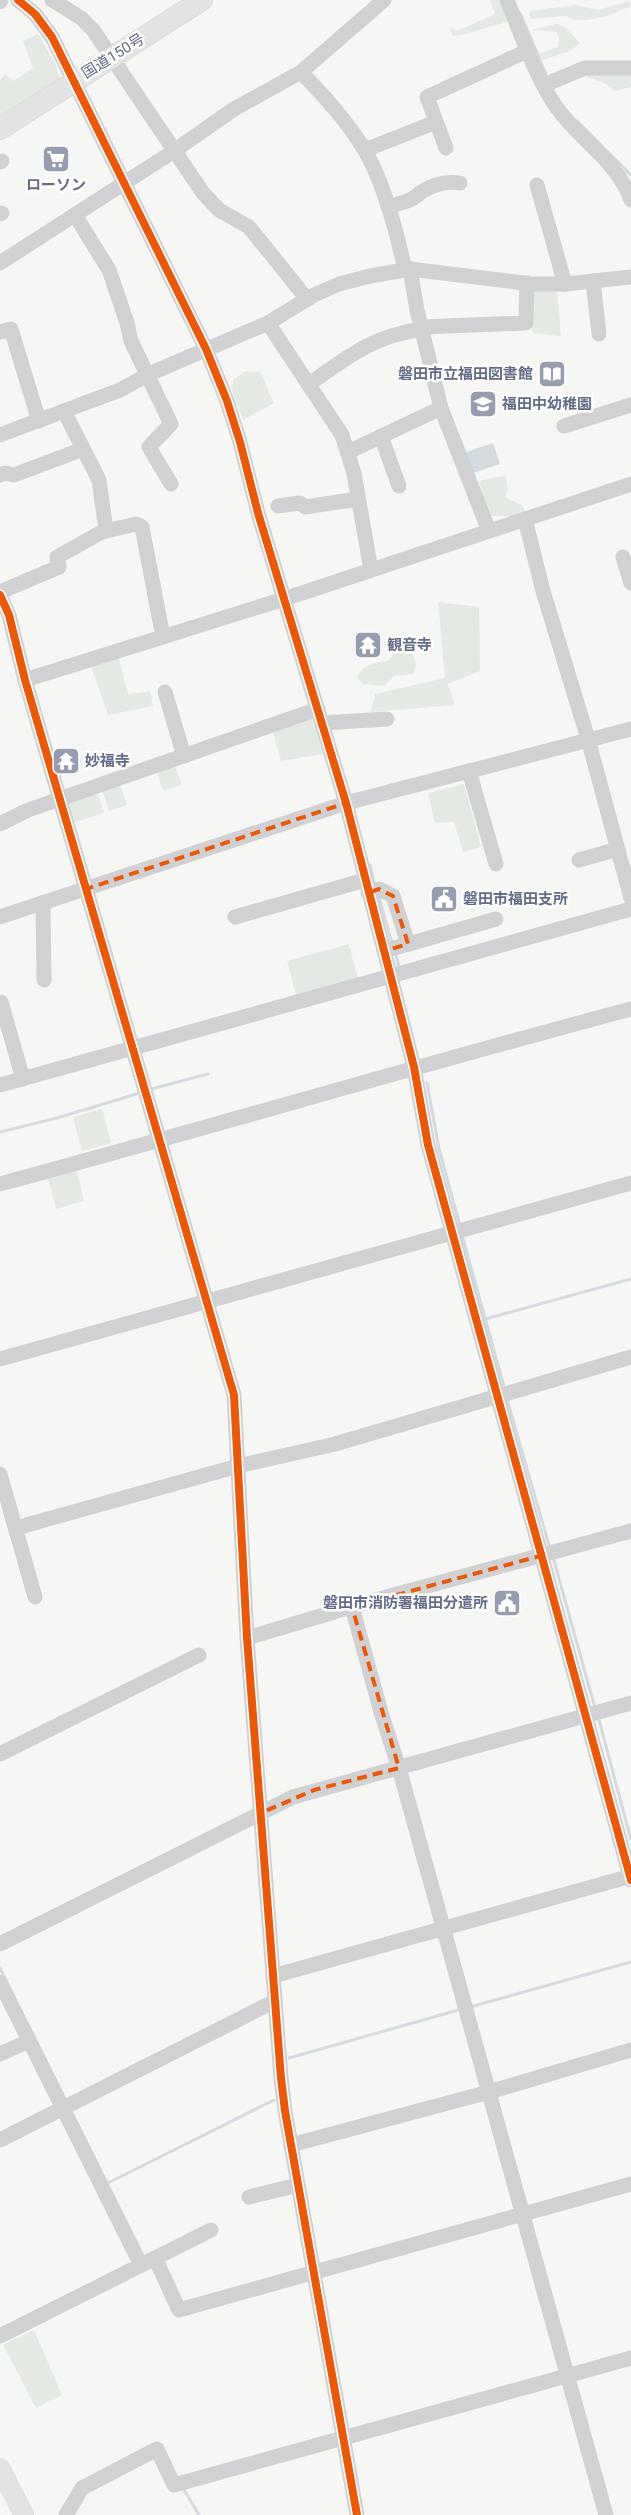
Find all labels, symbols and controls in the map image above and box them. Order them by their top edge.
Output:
street label: 国道150号 [78,30,148,82]
supermarket icon: ローソン [41,144,71,174]
place label: ローソン [26,176,86,194]
library icon: 磐田市立福田図書館 [537,359,567,389]
place label: 磐田市立福田図書館 [398,365,533,383]
school or university icon: 福田中幼稚園 [468,389,498,419]
place label: 福田中幼稚園 [501,395,592,413]
temple icon: 観音寺 [353,630,383,660]
place label: 観音寺 [387,636,432,654]
temple icon: 妙福寺 [51,746,81,776]
place label: 妙福寺 [85,752,130,770]
public building icon: 磐田市福田支所 [429,884,459,914]
place label: 磐田市福田支所 [463,890,568,908]
public building icon: 磐田市消防署福田分遣所 [492,1588,522,1618]
place label: 磐田市消防署福田分遣所 [323,1594,488,1612]

